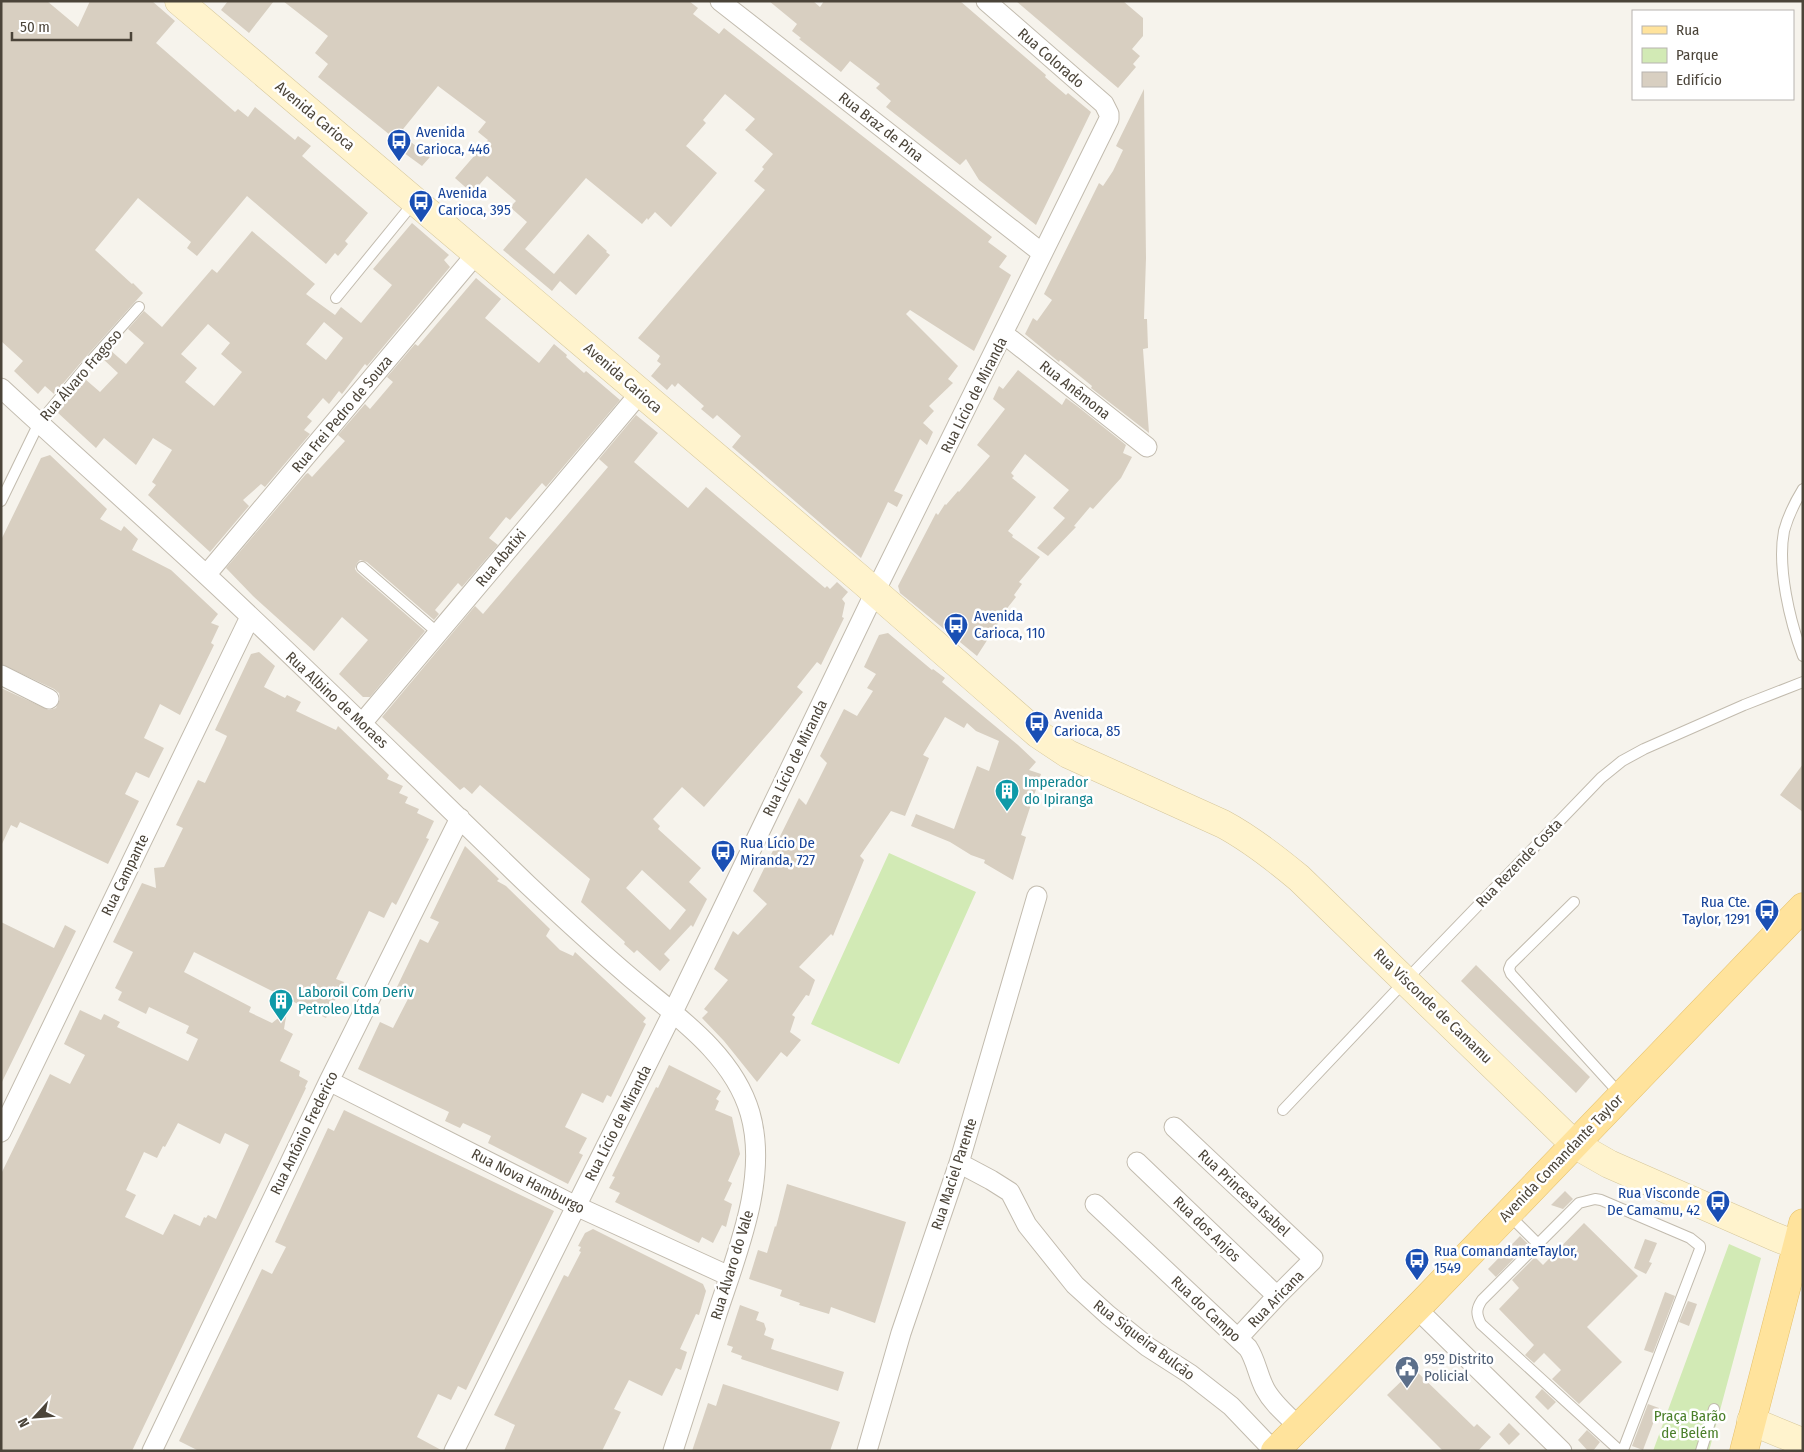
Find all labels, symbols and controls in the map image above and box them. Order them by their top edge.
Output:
scale bar [12,10,131,42]
legend [1632,10,1794,100]
text: 50 m [20,18,50,36]
text: Rua [1676,21,1699,39]
street label: Rua Colorado [1014,24,1088,92]
text: Parque [1676,46,1719,64]
text: Edifício [1676,71,1722,89]
street label: Avenida Carioca [272,78,358,154]
street label: Rua Braz de Pina [835,88,927,166]
place label: Avenida Carioca, 446 [416,123,490,158]
bus stop icon: Avenida Carioca, 446 [386,128,412,162]
place label: Avenida Carioca, 395 [438,184,511,219]
bus stop icon: Avenida Carioca, 395 [408,189,434,223]
street label: Rua Álvaro Fragoso [36,325,126,425]
street label: Rua Lício de Miranda [937,334,1011,456]
street label: Avenida Carioca [580,339,666,417]
street label: Rua Frei Pedro de Souza [288,352,396,476]
street label: Rua Anêmona [1036,357,1114,423]
street label: Rua Abatixi [472,526,530,590]
place label: Avenida Carioca, 110 [974,607,1045,642]
bus stop icon: Avenida Carioca, 110 [943,612,969,646]
street label: Rua Albino de Moraes [282,648,392,752]
street label: Rua Lício de Miranda [759,697,831,819]
place label: Avenida Carioca, 85 [1054,705,1121,740]
bus stop icon: Avenida Carioca, 85 [1024,710,1050,744]
place label: Imperador do Ipiranga [1024,773,1093,808]
building icon: Imperador do Ipiranga [994,778,1020,812]
street label: Rua Rezende Costa [1472,815,1566,911]
street label: Rua Campante [98,831,152,919]
place label: Rua Lício De Miranda, 727 [740,834,815,869]
bus stop icon: Rua Lício De Miranda, 727 [710,839,736,873]
place label: Rua Cte. Taylor, 1291 [1682,893,1750,928]
bus stop icon: Rua Cte. Taylor, 1291 [1754,898,1780,932]
street label: Rua Visconde de Camamu [1370,945,1496,1067]
place label: Laboroil Com Deriv Petroleo Ltda [298,983,414,1018]
building icon: Laboroil Com Deriv Petroleo Ltda [268,988,294,1022]
street label: Rua Lício de Miranda [581,1062,655,1184]
street label: Rua Antônio Frederico [266,1068,342,1198]
street label: Avenida Comandante Taylor [1495,1090,1627,1226]
street label: Rua Maciel Parente [927,1116,981,1232]
street label: Rua Nova Hamburgo [468,1145,588,1217]
street label: Rua Princesa Isabel [1194,1146,1294,1240]
place label: Rua Visconde De Camamu, 42 [1607,1184,1700,1219]
bus stop icon: Rua Visconde De Camamu, 42 [1705,1189,1731,1223]
street label: Rua dos Anjos [1170,1192,1244,1266]
street label: Rua Álvaro do Vale [707,1208,757,1322]
place label: Rua ComandanteTaylor, 1549 [1434,1242,1577,1277]
bus stop icon: Rua ComandanteTaylor, 1549 [1404,1247,1430,1281]
street label: Rua Aricana [1244,1267,1308,1331]
street label: Rua do Campo [1167,1272,1245,1346]
street label: Rua Siqueira Bulcão [1090,1296,1198,1384]
place label: 95º Distrito Policial [1424,1350,1494,1385]
public building icon: 95º Distrito Policial [1394,1355,1420,1389]
north arrow [10,1392,60,1442]
park label: Praça Barão de Belém [1654,1407,1726,1442]
text: N [14,1415,33,1430]

